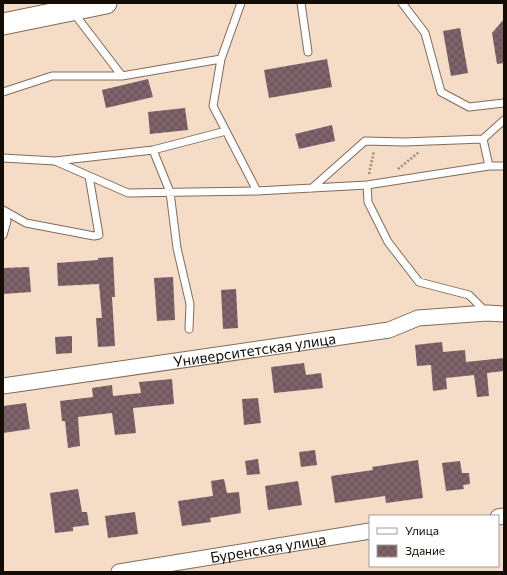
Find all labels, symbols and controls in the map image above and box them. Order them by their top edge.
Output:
street label: Университетская улица [172,329,337,370]
legend [369,515,499,567]
text: Улица [405,523,439,537]
street label: Буренская улица [209,529,327,566]
text: Здание [405,543,445,557]

